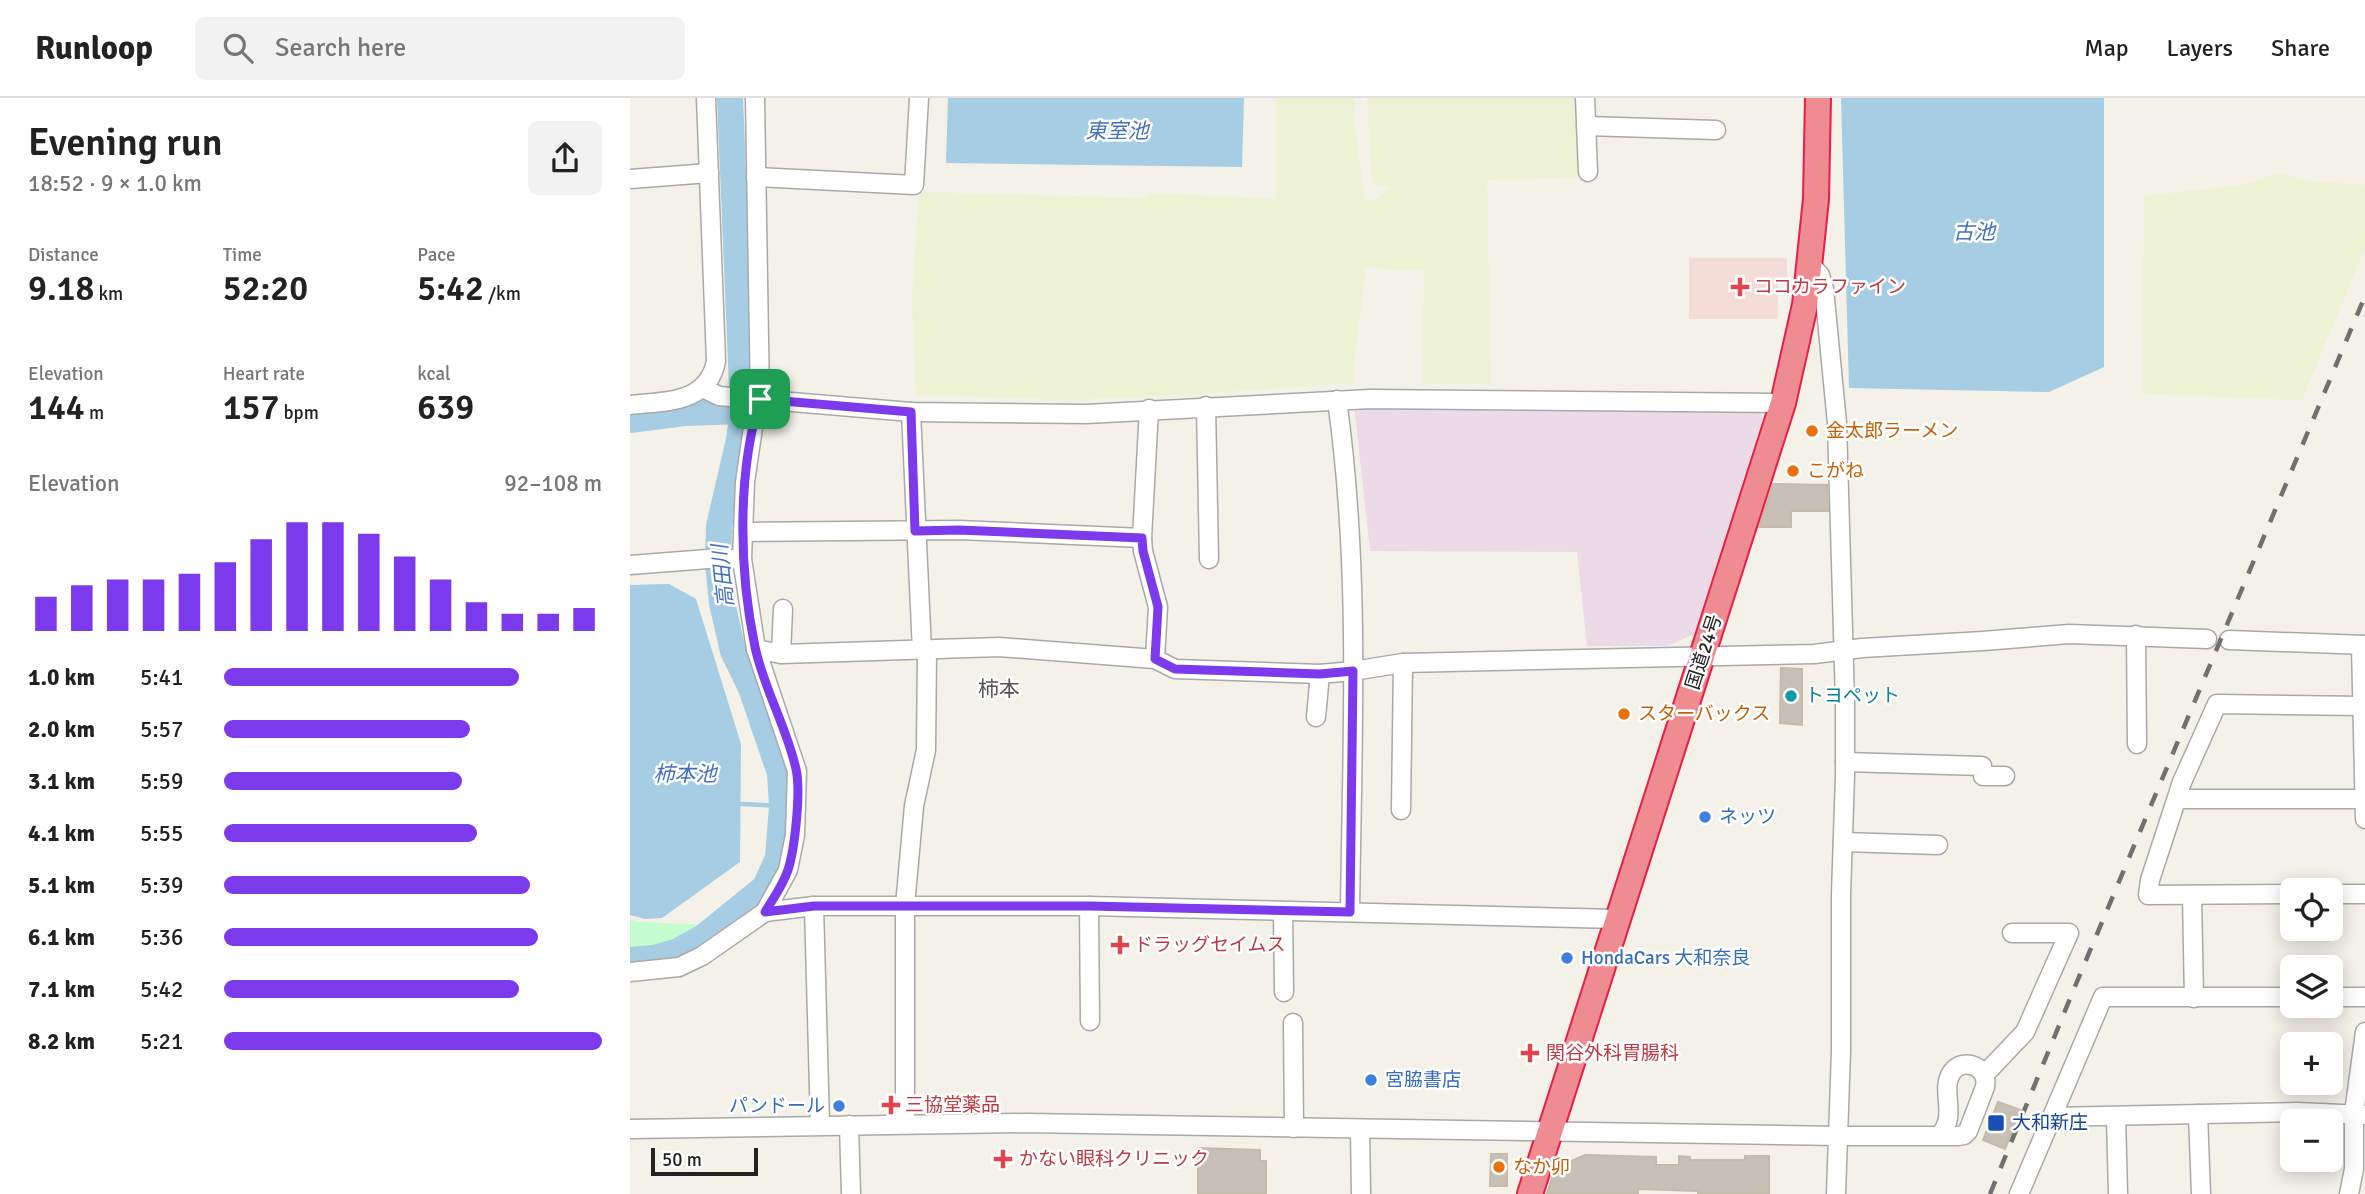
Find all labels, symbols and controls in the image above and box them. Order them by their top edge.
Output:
search box [195,17,685,80]
text: Runloop [35,28,153,69]
icon: search [219,29,257,67]
text: Search here [275,32,406,64]
text: Map [2084,33,2129,63]
text: Layers [2167,33,2233,63]
text: Share [2271,33,2330,63]
water label: 東室池 [1086,118,1150,144]
text: Evening run [28,119,222,166]
button: share [528,121,602,195]
text: 18:52 · 9 × 1.0 km [28,169,202,198]
water label: 古池 [1953,219,1997,245]
text: Distance [28,243,99,267]
text: Time [223,243,262,267]
text: Pace [417,243,456,267]
text: 9.18 [28,267,94,310]
text: 52:20 [223,267,308,310]
text: 5:42 [417,267,484,310]
place label: ココカラファイン [1754,275,1906,299]
marker: ココカラファイン [1732,279,1748,295]
text: km [94,282,123,306]
text: /km [484,282,521,306]
text: Elevation [28,362,104,386]
text: Heart rate [223,362,305,386]
text: kcal [417,362,451,386]
pin [730,369,790,429]
icon: arrive [741,380,779,418]
text: 144 [28,386,85,429]
text: 157 [223,386,279,429]
text: 639 [417,386,474,429]
text: m [85,401,104,425]
text: bpm [279,401,319,425]
place label: 金太郎ラーメン [1826,419,1958,443]
marker: 金太郎ラーメン [1804,423,1820,439]
place label: こがね [1807,459,1864,483]
marker: こがね [1785,463,1801,479]
text: Elevation [28,469,120,498]
text: 92–108 m [504,469,602,498]
water label: 高田川 [707,541,739,609]
street label: 国道24号 [1681,611,1727,693]
text: 1.0 km [28,663,95,692]
text: 5:41 [140,663,183,692]
district label: 柿本 [978,676,1020,702]
place label: トヨペット [1805,684,1900,708]
marker: トヨペット [1783,688,1799,704]
place label: スターバックス [1638,702,1770,726]
marker: スターバックス [1616,706,1632,722]
text: 2.0 km [28,715,95,744]
text: 5:57 [140,715,183,744]
water label: 柿本池 [654,761,718,787]
text: 3.1 km [28,767,95,796]
text: 5:59 [140,767,183,796]
place label: ネッツ [1719,805,1776,829]
marker: ネッツ [1697,809,1713,825]
text: 4.1 km [28,819,95,848]
text: 5:55 [140,819,183,848]
text: 5.1 km [28,871,95,900]
text: 5:39 [140,871,183,900]
map controls [2280,878,2343,1172]
button: locate [2280,878,2343,941]
text: 6.1 km [28,923,95,952]
text: 5:36 [140,923,183,952]
place label: ドラッグセイムス [1134,933,1286,957]
marker: ドラッグセイムス [1112,937,1128,953]
place label: HondaCars 大和奈良 [1581,946,1750,970]
marker: HondaCars 大和奈良 [1559,950,1575,966]
button: layers [2280,955,2343,1018]
text: 7.1 km [28,975,95,1004]
text: 5:42 [140,975,183,1004]
text: 8.2 km [28,1027,95,1056]
text: 5:21 [140,1027,183,1056]
button: + [2280,1032,2343,1095]
place label: 関谷外科胃腸科 [1546,1041,1679,1065]
marker: 関谷外科胃腸科 [1520,1043,1540,1063]
place label: 宮脇書店 [1385,1068,1461,1092]
marker: 宮脇書店 [1363,1072,1379,1088]
place label: 三協堂薬品 [905,1093,1000,1117]
place label: パンドール [729,1094,825,1118]
marker: 三協堂薬品 [883,1097,899,1113]
marker: パンドール [831,1098,847,1114]
button: − [2280,1109,2343,1172]
place label: 大和新庄 [2012,1111,2088,1135]
marker: 大和新庄 [1986,1113,2006,1133]
scale bar [651,1145,758,1177]
place label: かない眼科クリニック [1019,1147,1209,1171]
text: 50 m [662,1148,702,1172]
marker: かない眼科クリニック [993,1149,1013,1169]
place label: なか卯 [1513,1155,1570,1179]
marker: なか卯 [1491,1159,1507,1175]

